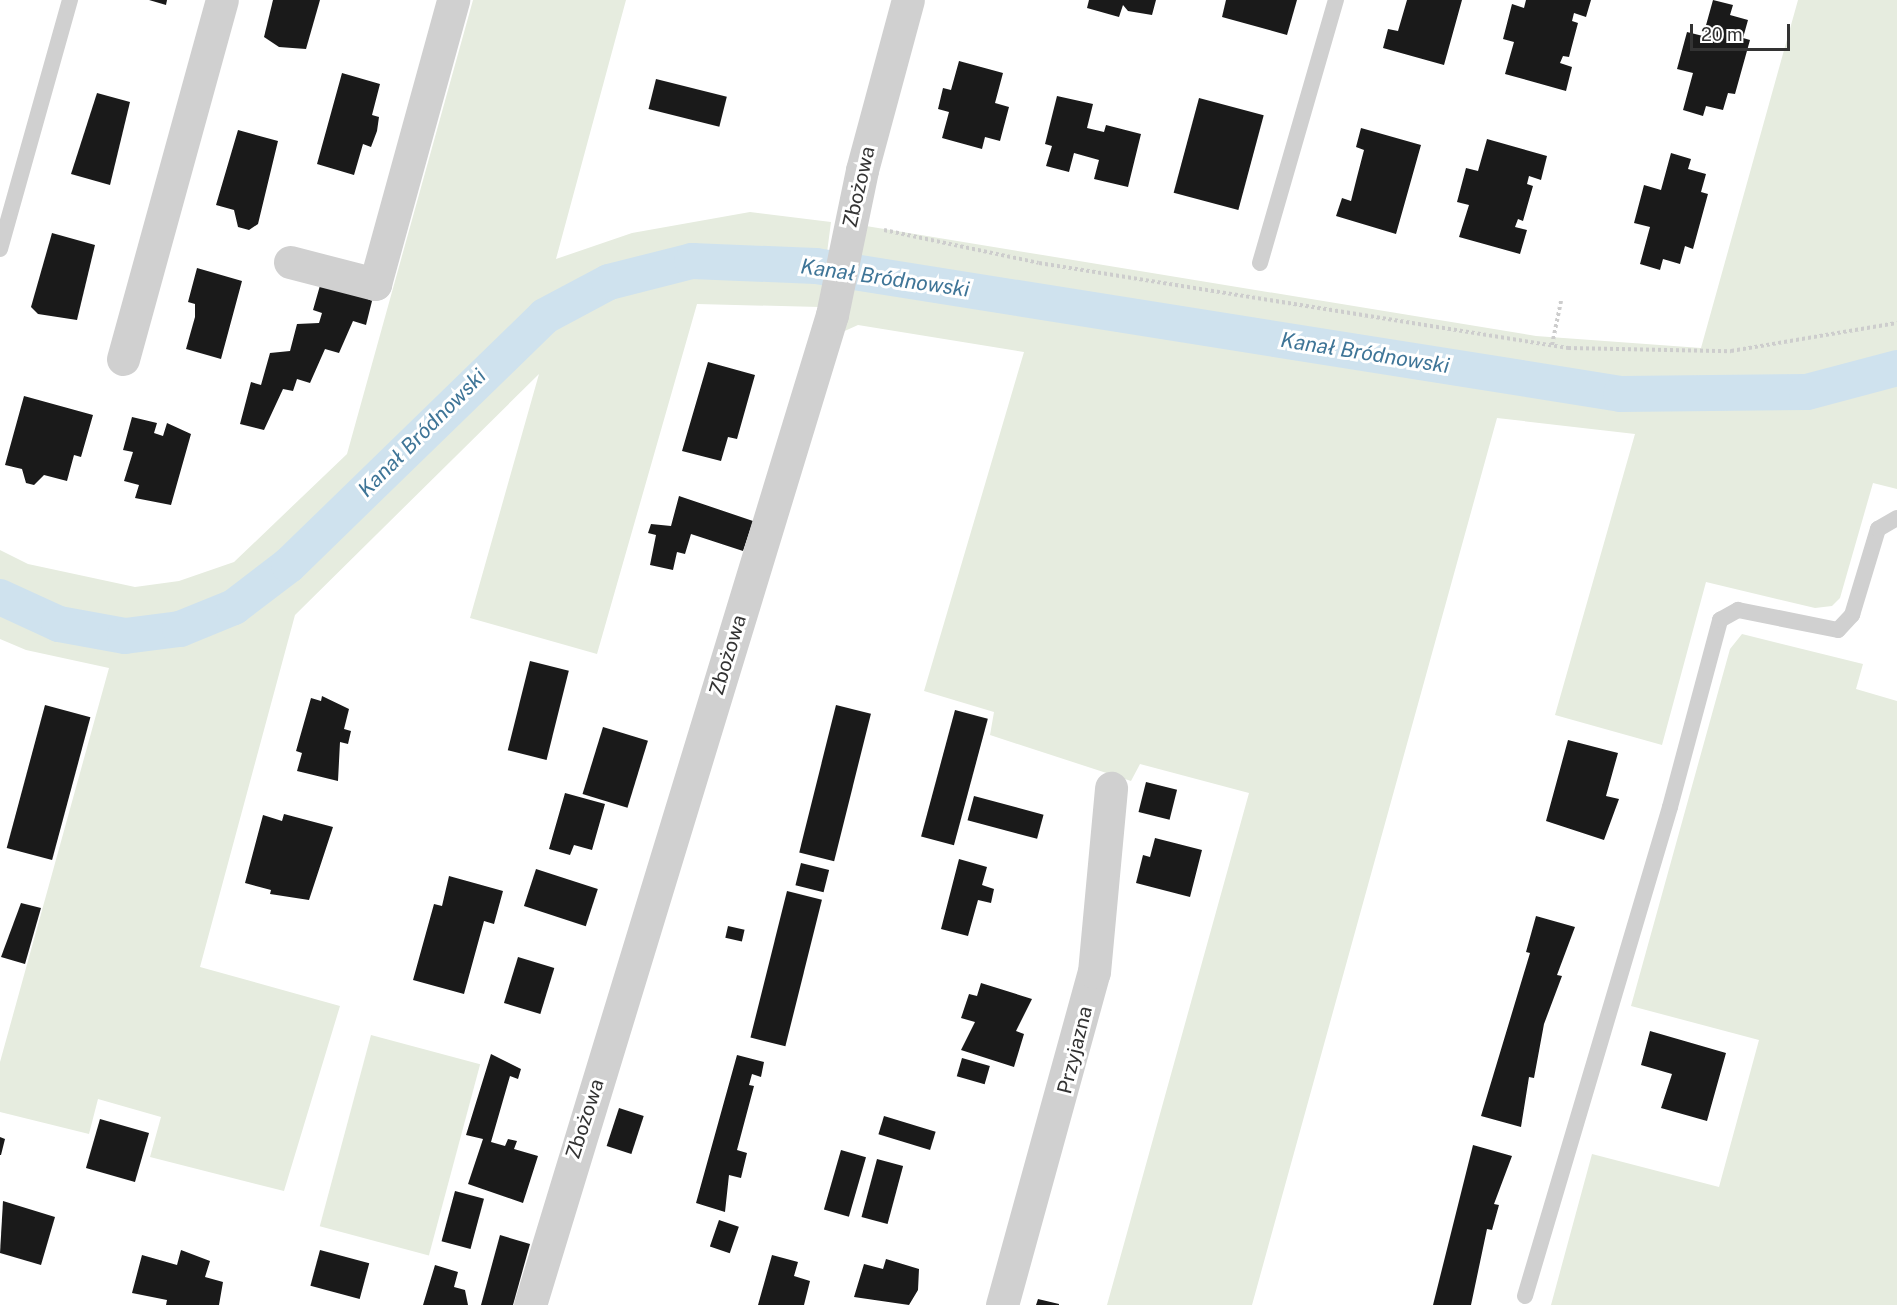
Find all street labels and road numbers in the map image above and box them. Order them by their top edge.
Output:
street label: Zbożowa [838,144,880,230]
street label: Zbożowa [704,612,752,698]
street label: Przyjazna [1053,1004,1097,1096]
street label: Zbożowa [561,1076,609,1162]

